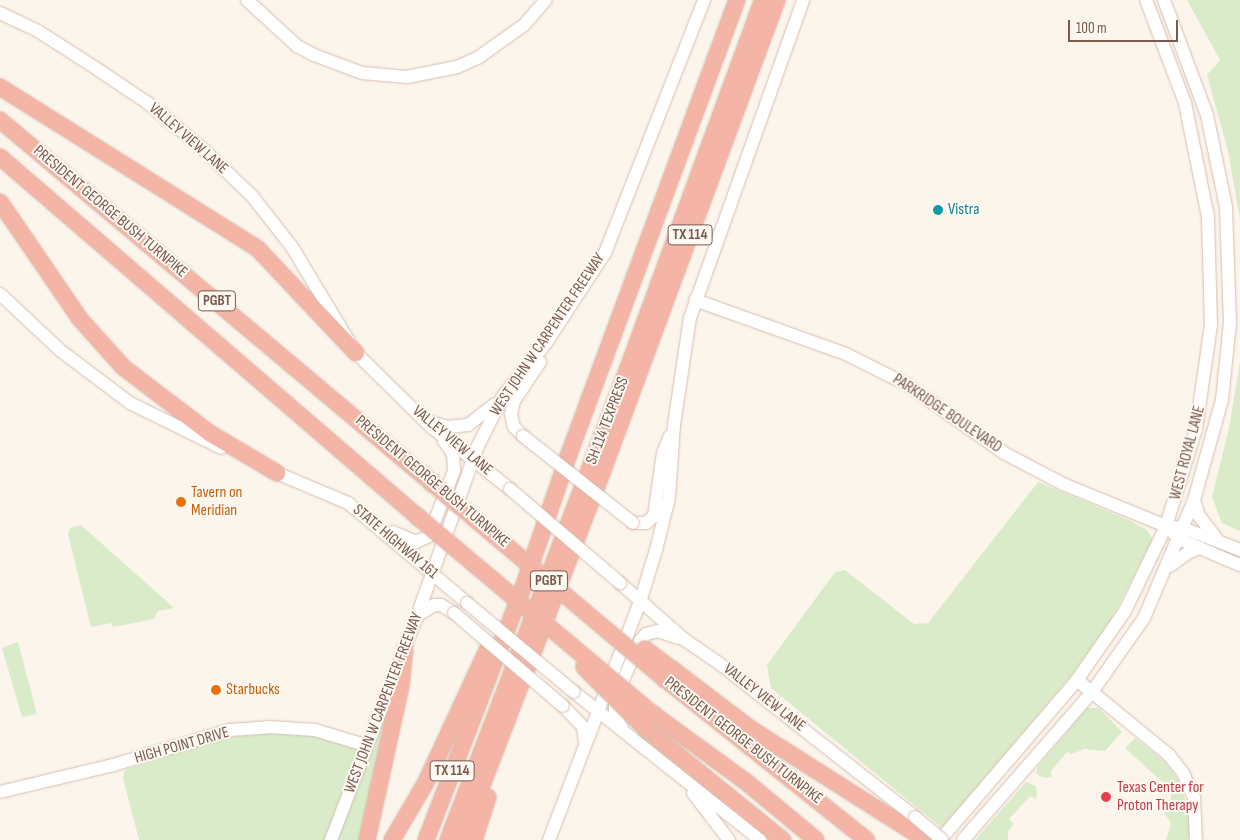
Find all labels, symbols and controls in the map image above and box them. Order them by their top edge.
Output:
scale bar [1070,10,1180,42]
text: 100 m [1076,19,1107,38]
street label: VALLEY VIEW LANE [144,99,232,179]
street label: PRESIDENT GEORGE BUSH TURNPIKE [29,142,191,282]
place label: Vistra [948,200,979,220]
marker: Vistra [932,204,944,216]
road number: TX 114 [668,222,712,248]
street label: WEST JOHN W CARPENTER FREEWAY [486,250,610,420]
road number: PGBT [197,288,237,314]
street label: PARKRIDGE BOULEVARD [889,370,1005,458]
street label: SH 114 TEXPRESS [583,375,633,467]
street label: VALLEY VIEW LANE [408,402,496,480]
street label: WEST ROYAL LANE [1166,404,1210,502]
street label: PRESIDENT GEORGE BUSH TURNPIKE [351,412,513,552]
place label: Tavern on Meridian [191,483,242,521]
marker: Tavern on Meridian [175,496,187,508]
street label: STATE HIGHWAY 161 [348,501,442,583]
road number: PGBT [529,568,569,594]
street label: WEST JOHN W CARPENTER FREEWAY [341,610,427,796]
street label: VALLEY VIEW LANE [719,660,809,736]
street label: PRESIDENT GEORGE BUSH TURNPIKE [660,673,826,809]
place label: Starbucks [226,680,280,700]
marker: Starbucks [210,684,222,696]
street label: HIGH POINT DRIVE [133,723,231,769]
road number: TX 114 [430,758,474,784]
place label: Texas Center for Proton Therapy [1117,778,1204,816]
marker: Texas Center for Proton Therapy [1099,790,1113,804]

